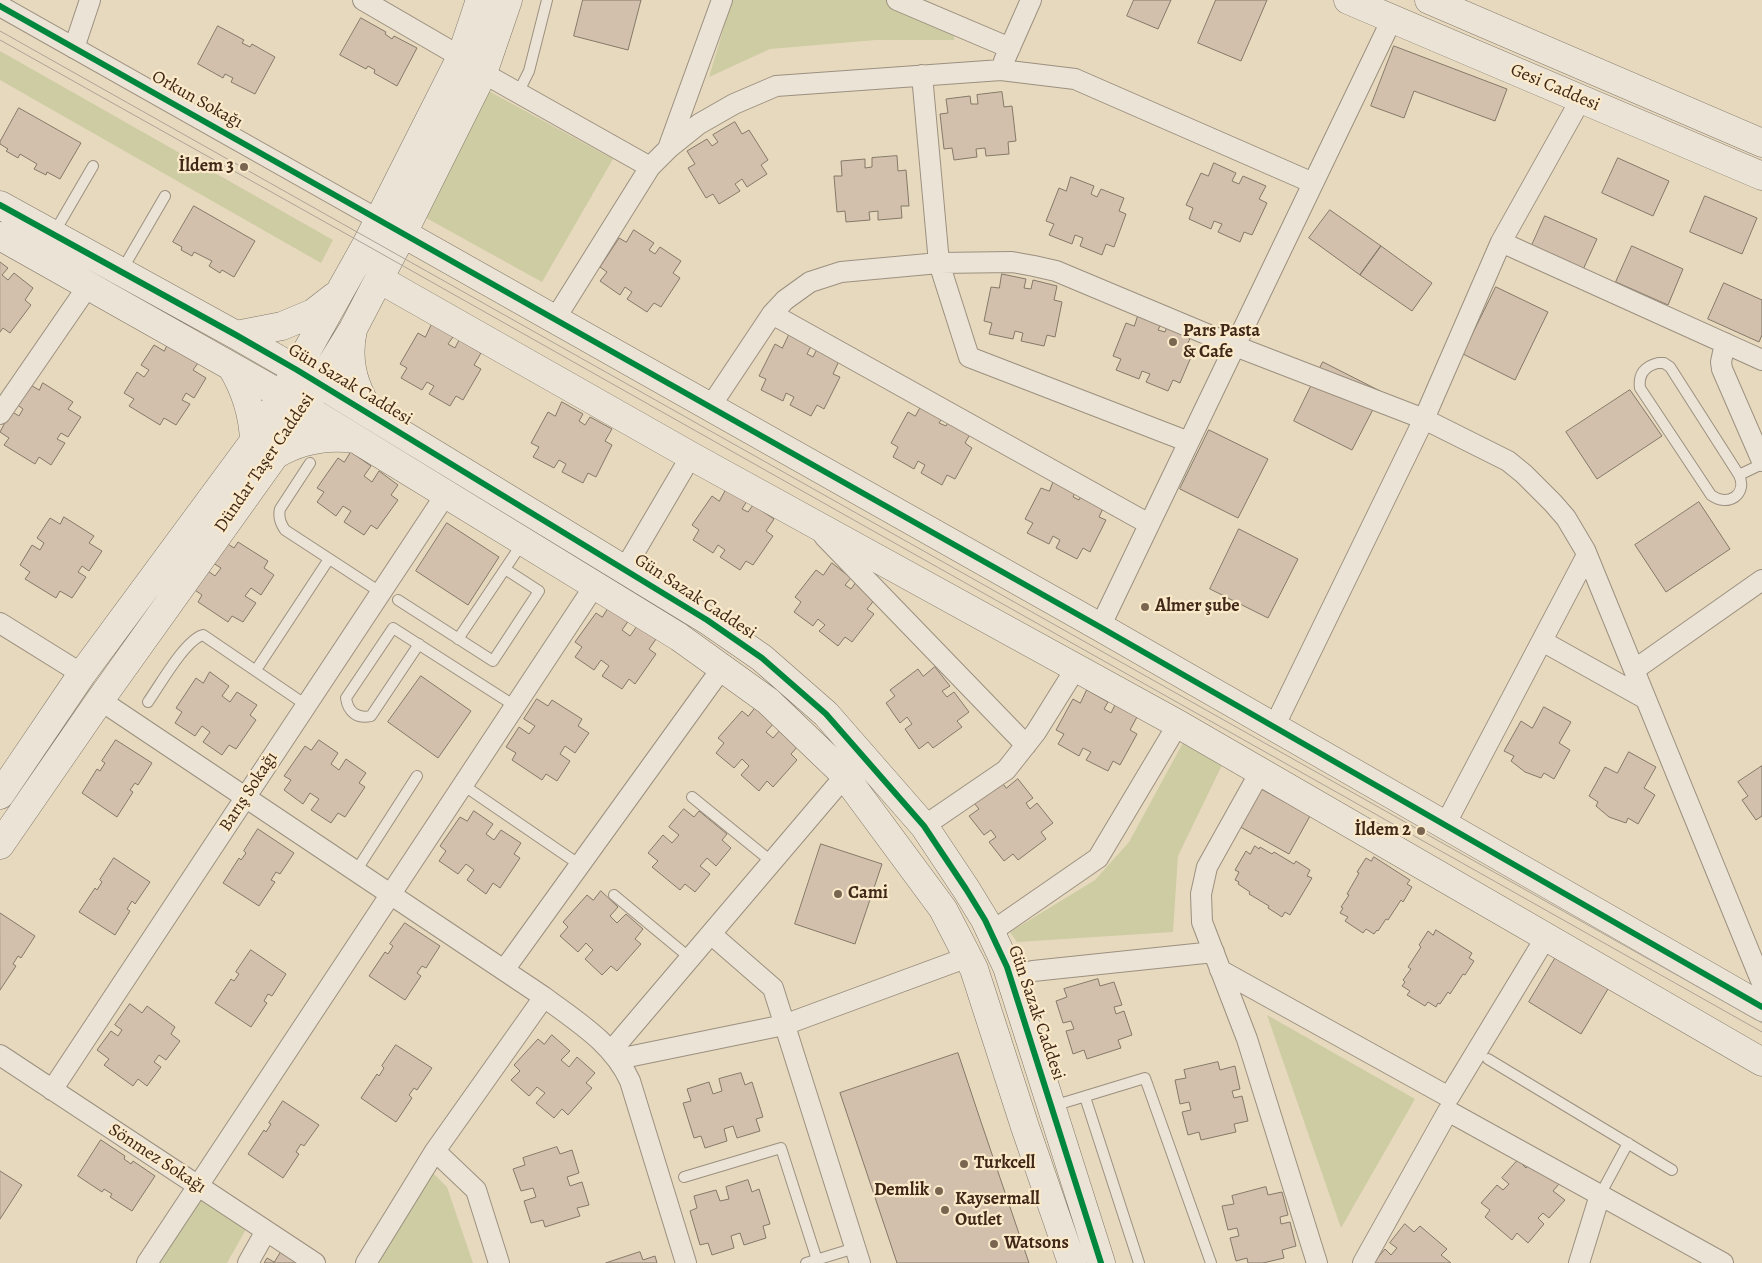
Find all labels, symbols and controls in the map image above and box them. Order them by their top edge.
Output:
street label: Gesi Caddesi [1507,60,1603,116]
street label: Orkun Sokağı [148,66,246,134]
place label: İldem 3 [178,156,234,178]
marker: İldem 3 [238,161,250,173]
place label: Pars Pasta & Cafe [1183,321,1260,364]
marker: Pars Pasta & Cafe [1167,336,1179,348]
street label: Gün Sazak Caddesi [284,339,416,431]
street label: Dündar Taşer Caddesi [210,389,320,537]
street label: Gün Sazak Caddesi [630,550,760,644]
place label: Almer şube [1155,596,1240,618]
marker: Almer şube [1139,601,1151,613]
street label: Barış Sokağı [215,748,283,836]
place label: İldem 2 [1354,820,1411,842]
marker: İldem 2 [1415,825,1427,837]
place label: Cami [848,883,888,905]
marker: Cami [832,888,844,900]
street label: Gün Sazak Caddesi [1003,943,1069,1083]
street label: Sönmez Sokağı [104,1119,210,1199]
place label: Turkcell [974,1153,1035,1175]
marker: Turkcell [958,1158,970,1170]
place label: Demlik [874,1180,929,1202]
marker: Demlik [933,1185,945,1197]
place label: Kaysermall Outlet [955,1189,1040,1232]
marker: Kaysermall Outlet [939,1204,951,1216]
place label: Watsons [1004,1233,1069,1255]
marker: Watsons [988,1238,1000,1250]

